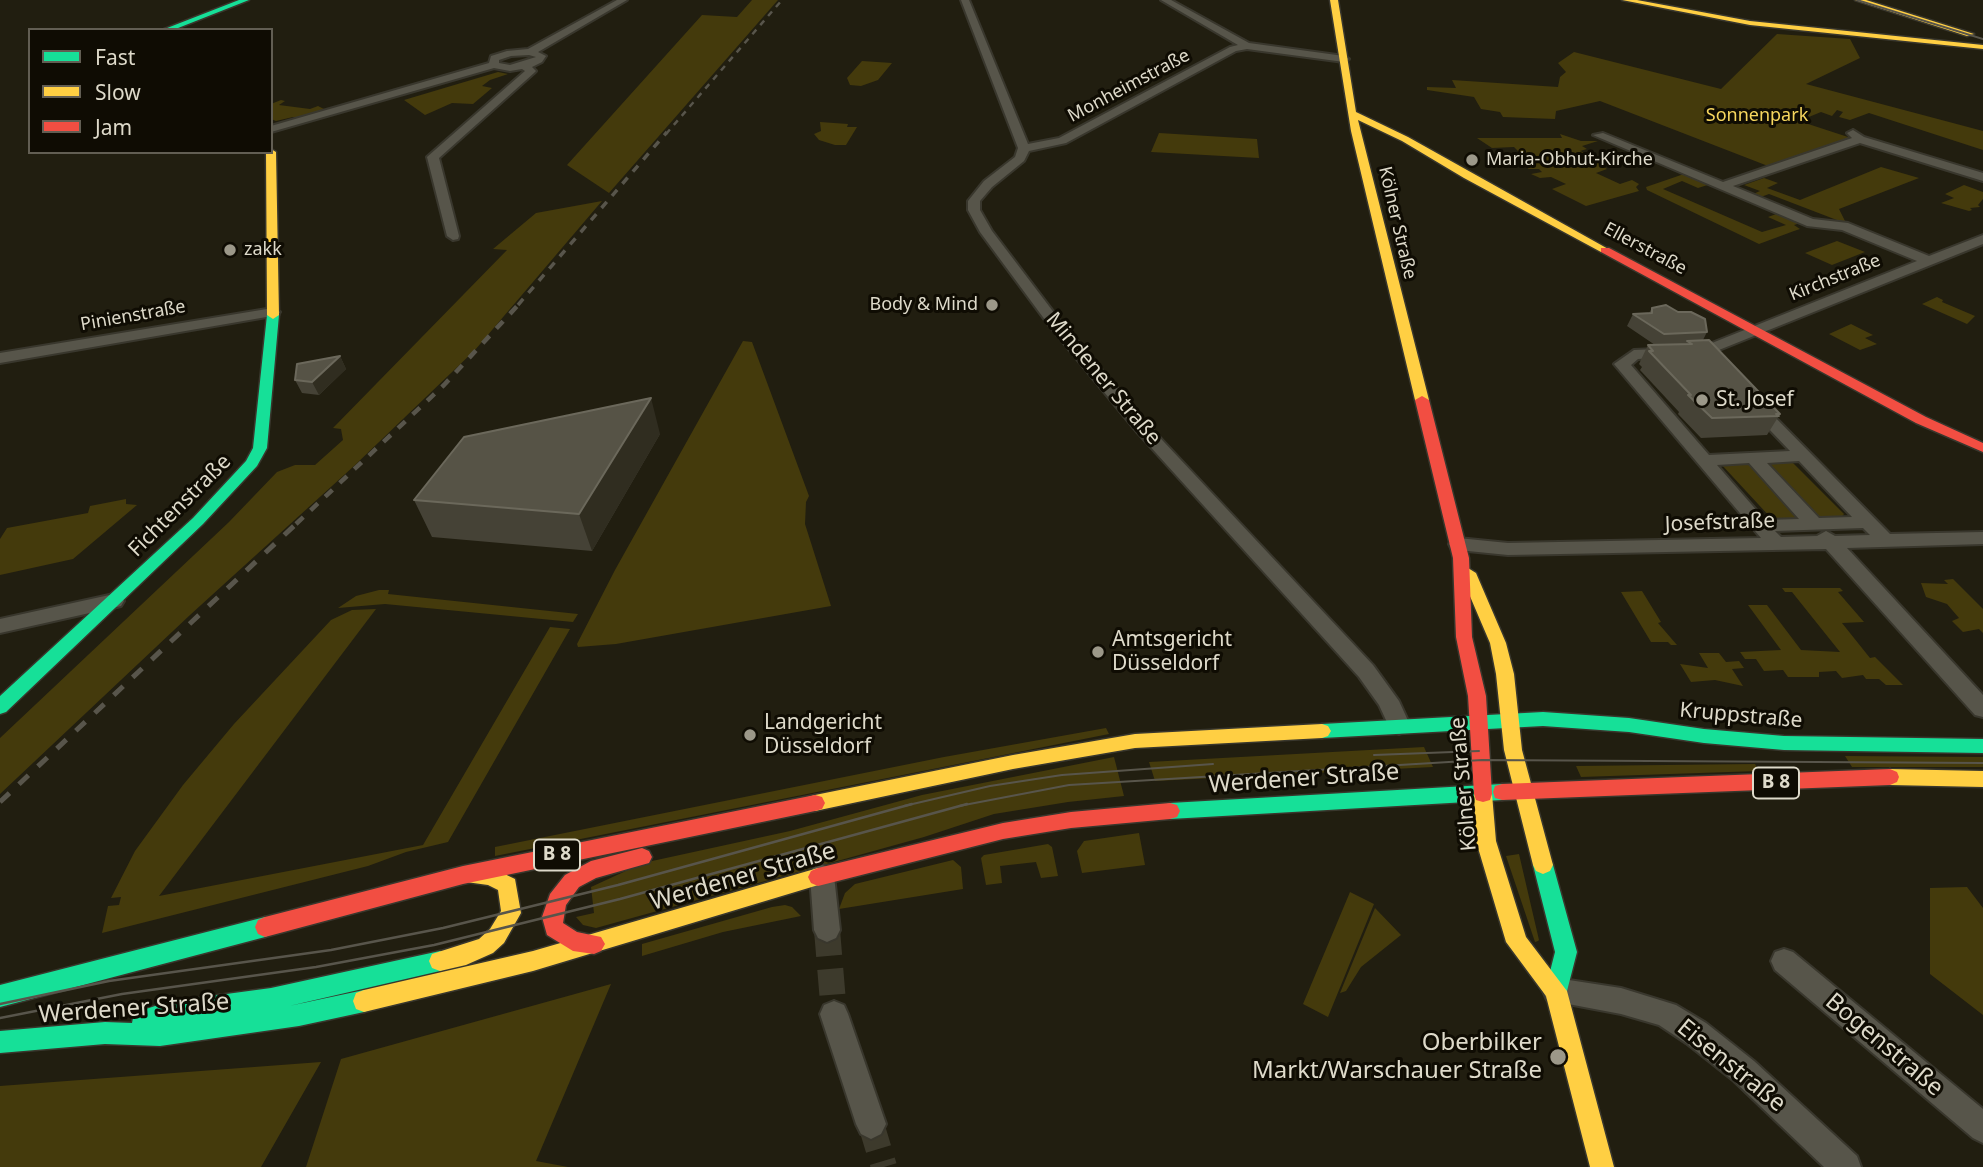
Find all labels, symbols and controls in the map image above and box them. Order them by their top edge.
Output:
legend [28,28,273,154]
text: Fast [95,43,135,71]
street label: Monheimstraße [1064,45,1194,127]
text: Slow [95,78,141,106]
park label: Sonnenpark [1706,105,1808,127]
text: Jam [95,113,132,141]
place label: Maria-Obhut-Kirche [1486,149,1653,171]
marker: Maria-Obhut-Kirche [1464,152,1480,168]
street label: Kölner Straße [1374,164,1420,282]
street label: Ellerstraße [1600,218,1690,280]
place label: zakk [244,239,282,261]
marker: zakk [222,242,238,258]
street label: Kirchstraße [1786,250,1884,306]
place label: Body & Mind [869,294,978,316]
street label: Pinienstraße [79,296,187,336]
marker: Body & Mind [984,297,1000,313]
street label: Mindener Straße [1040,308,1166,450]
place label: St. Josef [1716,387,1794,413]
marker: St. Josef [1694,392,1710,408]
street label: Fichtenstraße [124,450,236,562]
street label: Josefstraße [1664,508,1776,538]
place label: Amtsgericht Düsseldorf [1112,627,1232,677]
marker: Amtsgericht Düsseldorf [1090,644,1106,660]
street label: Kruppstraße [1679,698,1803,734]
place label: Landgericht Düsseldorf [764,710,882,760]
street label: Kölner Straße [1446,716,1482,852]
marker: Landgericht Düsseldorf [742,727,758,743]
street label: Werdener Straße [1208,758,1400,800]
road number: B 8 [1753,768,1799,798]
street label: Werdener Straße [647,837,839,917]
road number: B 8 [534,840,580,870]
street label: Bogenstraße [1819,987,1949,1103]
street label: Werdener Straße [38,988,230,1030]
street label: Eisenstraße [1671,1014,1791,1118]
place label: Oberbilker Markt/Warschauer Straße [1252,1029,1542,1085]
marker: Oberbilker Markt/Warschauer Straße [1548,1047,1568,1067]

